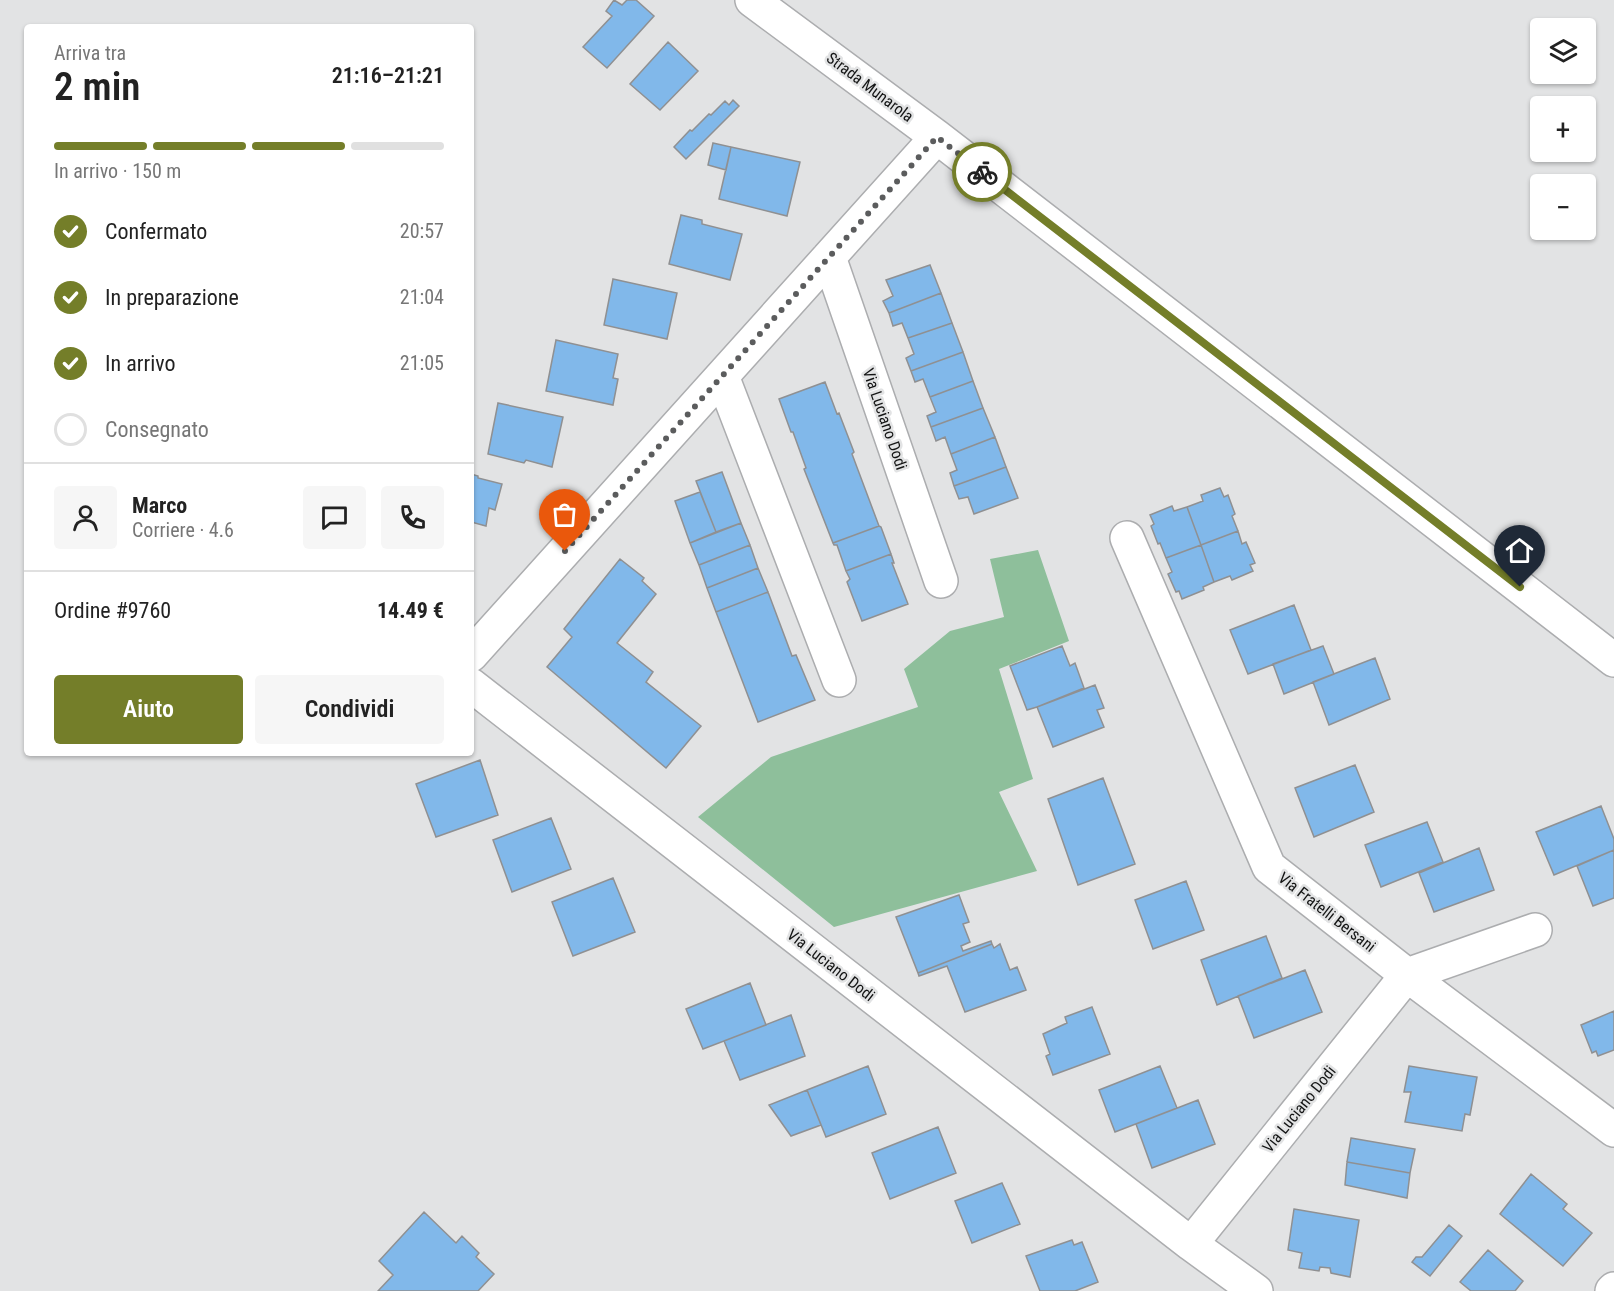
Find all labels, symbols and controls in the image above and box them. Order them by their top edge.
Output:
map controls [1530,18,1596,240]
button: layers [1530,18,1596,84]
text: Arriva tra [54,41,126,65]
street label: Strada Munarola [823,48,917,126]
text: 21:16–21:21 [332,63,444,88]
text: 2 min [54,64,140,110]
button: + [1530,96,1596,162]
courier [952,142,1012,202]
icon: bike [966,156,999,189]
text: In arrivo · 150 m [54,159,181,183]
button: − [1530,174,1596,240]
icon: check [54,215,87,248]
text: Confermato [105,219,207,244]
text: 20:57 [400,219,444,243]
icon: check [54,281,87,314]
text: In preparazione [105,285,239,310]
text: 21:04 [400,285,444,309]
icon: check [54,347,87,380]
text: In arrivo [105,351,176,376]
text: 21:05 [400,351,444,375]
street label: Via Luciano Dodi [859,366,911,472]
text: Consegnato [105,417,209,442]
button: person [54,486,117,549]
button: chat [303,486,366,549]
button: phone [381,486,444,549]
pin [539,489,590,551]
text: Marco [132,493,187,518]
icon: bag [548,498,581,531]
text: Corriere · 4.6 [132,518,234,542]
pin [1494,525,1545,587]
icon: home [1503,534,1536,567]
text: Ordine #9760 [54,598,171,623]
text: 14.49 € [377,598,444,623]
button: Aiuto [54,675,243,744]
button: Condividi [255,675,444,744]
street label: Via Fratelli Bersani [1275,868,1379,956]
street label: Via Luciano Dodi [783,925,879,1005]
street label: Via Luciano Dodi [1258,1062,1340,1156]

